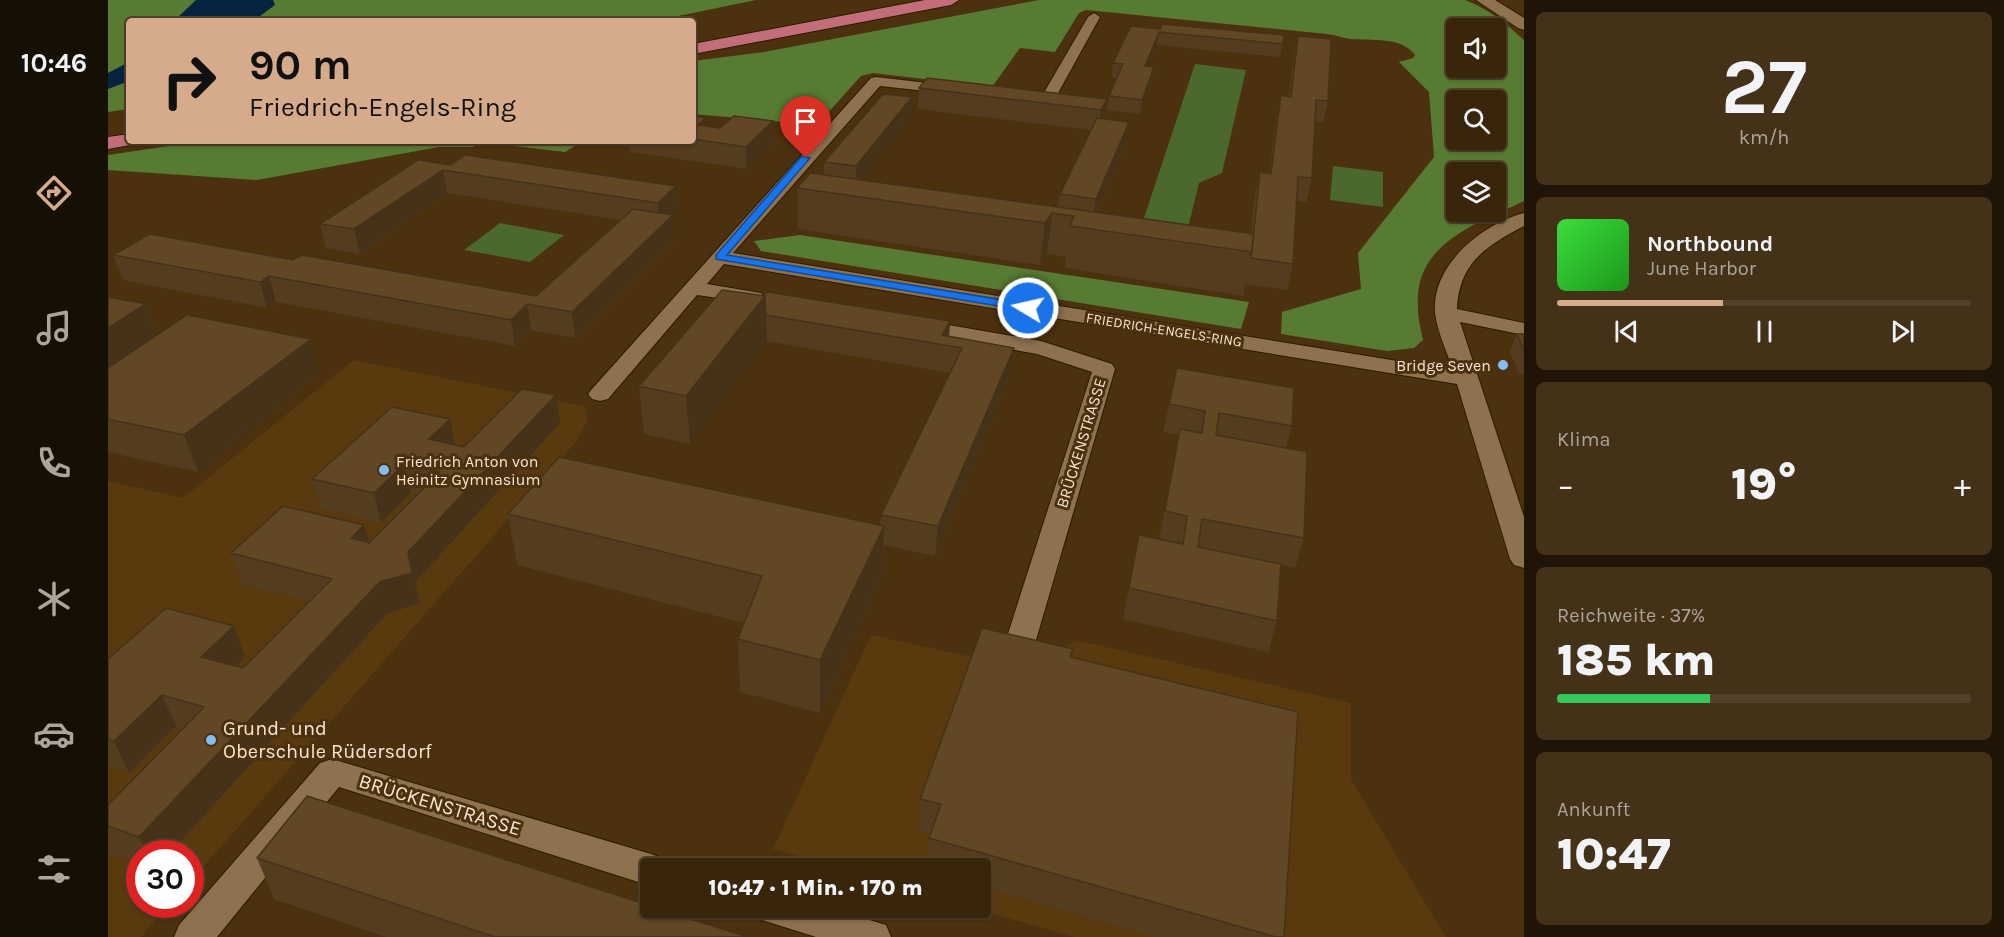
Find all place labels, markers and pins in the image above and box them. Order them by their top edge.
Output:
pin [780,96,831,158]
place label: Bridge Seven [1396,356,1491,375]
marker: Bridge Seven [1496,358,1510,372]
place label: Friedrich Anton von Heinitz Gymnasium [396,452,541,489]
marker: Friedrich Anton von Heinitz Gymnasium [377,463,391,477]
place label: Grund- und Oberschule Rüdersdorf [223,717,432,763]
marker: Grund- und Oberschule Rüdersdorf [204,733,218,747]

